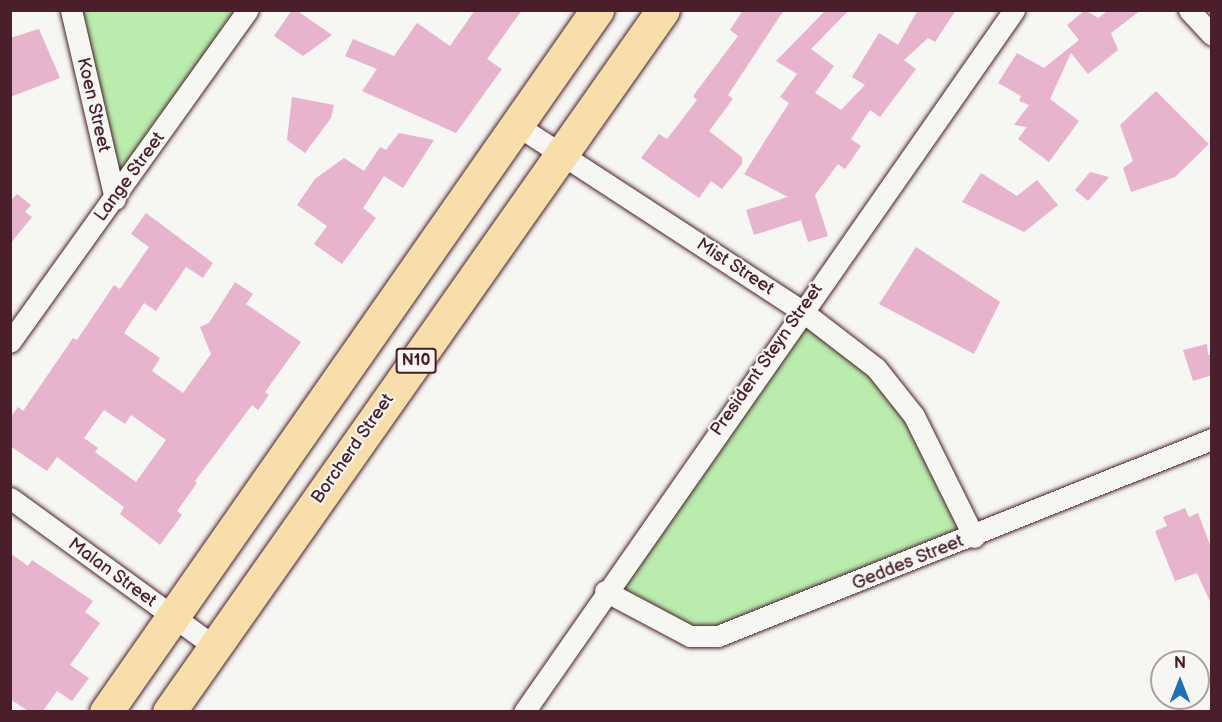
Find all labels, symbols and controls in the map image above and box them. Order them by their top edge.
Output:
street label: Koen Street [72,55,114,155]
street label: Lange Street [90,128,170,226]
street label: Mist Street [692,234,778,300]
street label: President Steyn Street [706,279,828,441]
road number: N10 [395,348,437,374]
street label: Borcherd Street [307,390,399,508]
street label: Geddes Street [849,531,967,595]
street label: Malan Street [63,534,161,612]
north arrow [1150,650,1210,710]
text: N [1174,654,1186,673]

